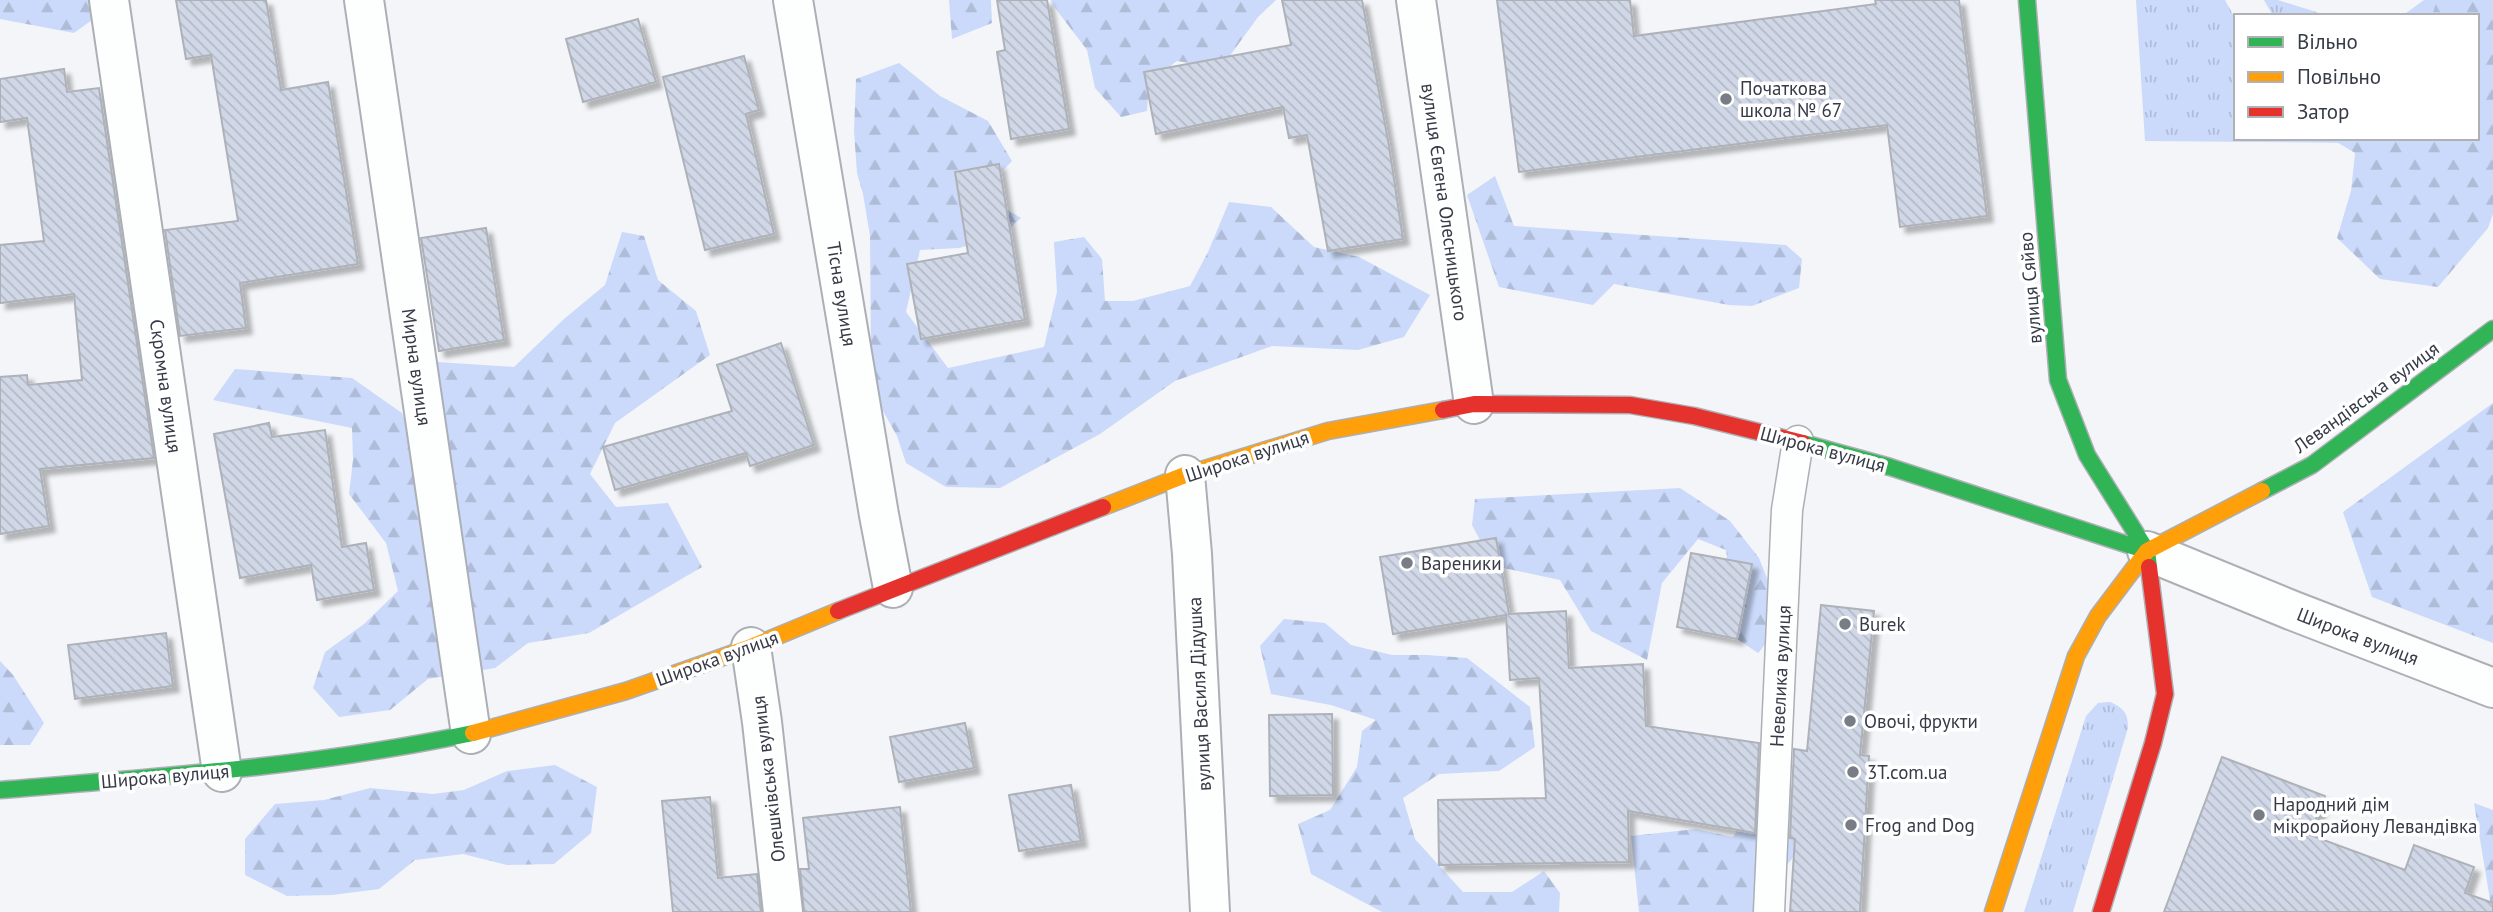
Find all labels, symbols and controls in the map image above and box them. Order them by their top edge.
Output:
legend [2234,14,2479,140]
text: Вільно [2297,28,2358,55]
text: Повільно [2297,63,2381,90]
place label: Початкова школа № 67 [1740,76,1842,122]
street label: вулиця Євгена Олесницького [1416,82,1474,322]
marker: Початкова школа № 67 [1718,91,1734,107]
text: Затор [2297,98,2349,125]
street label: вулиця Сяйво [2013,231,2047,345]
street label: Тісна вулиця [822,240,862,348]
street label: Мирна вулиця [397,307,437,427]
street label: Скромна вулиця [145,318,187,454]
street label: Левандівська вулиця [2288,336,2443,458]
street label: Широка вулиця [1758,421,1888,477]
street label: Широка вулиця [1182,425,1312,487]
place label: Вареники [1421,551,1502,575]
marker: Вареники [1399,555,1415,571]
street label: вулиця Василя Дідушка [1182,596,1216,792]
street label: Широка вулиця [2294,602,2422,670]
street label: Невелика вулиця [1764,604,1796,748]
place label: Burek [1859,612,1906,636]
marker: Burek [1837,616,1853,632]
street label: Широка вулиця [653,625,781,691]
street label: Олешківська вулиця [746,694,790,864]
place label: Овочі, фрукти [1864,709,1978,733]
marker: Овочі, фрукти [1842,713,1858,729]
street label: Широка вулиця [100,758,230,794]
place label: 3T.com.ua [1867,760,1948,784]
marker: 3T.com.ua [1845,764,1861,780]
place label: Народний дім мікрорайону Левандівка [2273,792,2478,838]
marker: Народний дім мікрорайону Левандівка [2251,807,2267,823]
place label: Frog and Dog [1865,813,1975,837]
marker: Frog and Dog [1843,817,1859,833]

